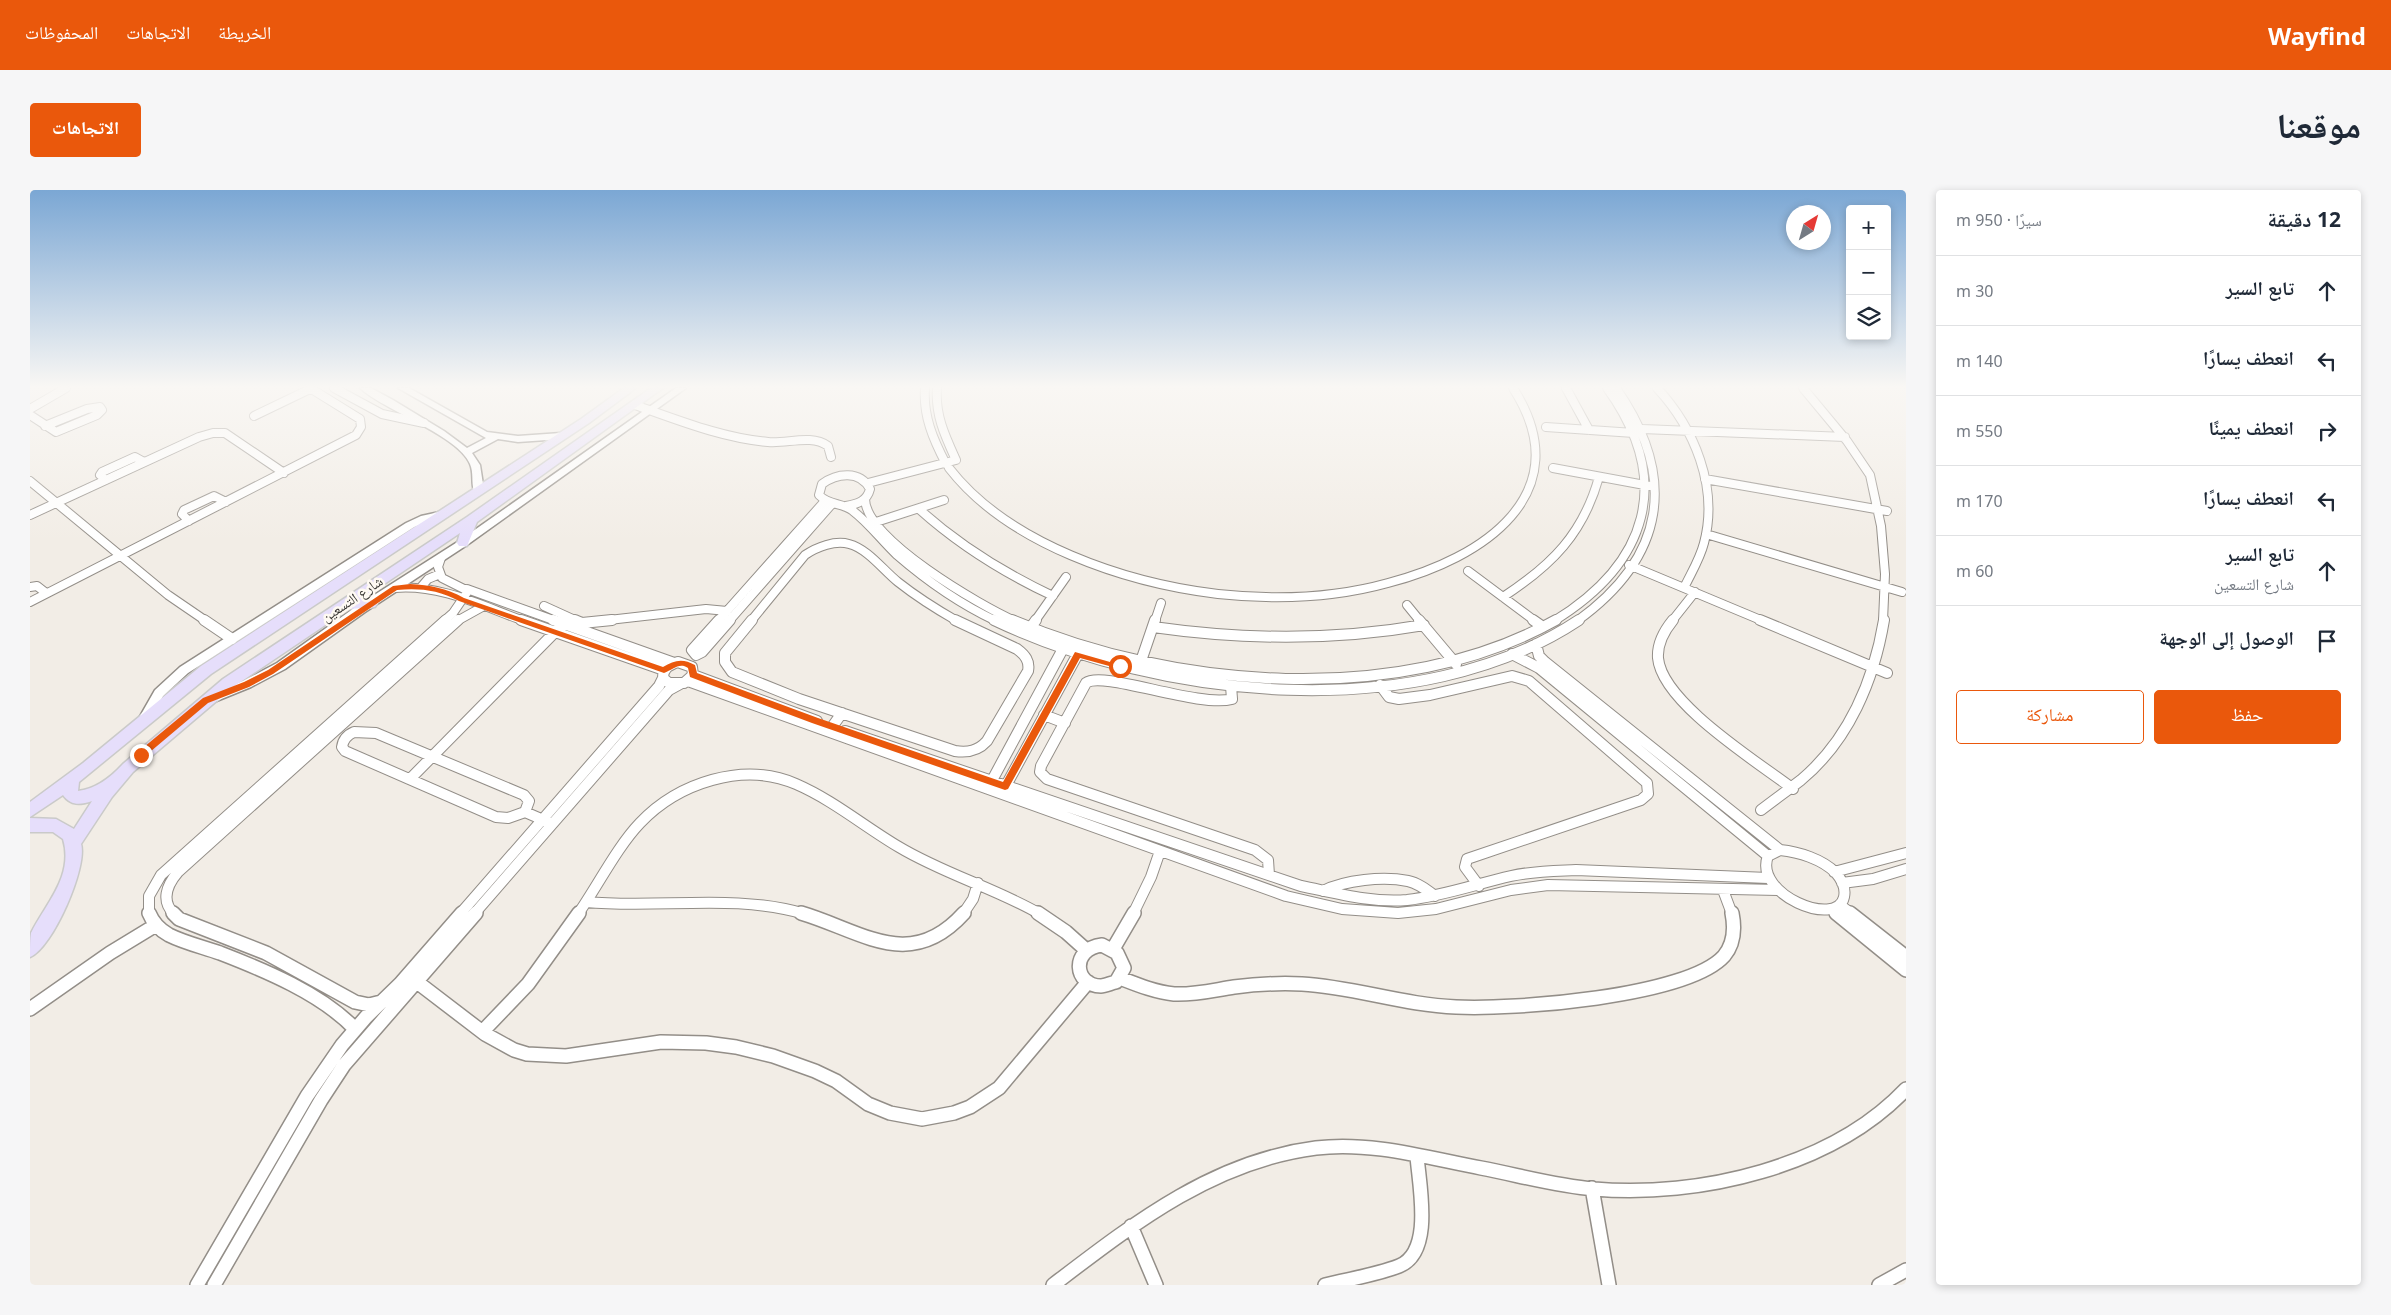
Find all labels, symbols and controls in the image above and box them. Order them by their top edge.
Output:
text: Wayfind [2268,19,2366,52]
text: المحفوظات [25,20,98,44]
text: الاتجاهات [126,20,190,44]
text: الخريطة [218,20,271,44]
text: موقعنا [2276,101,2361,148]
button: الاتجاهات [30,103,141,157]
north arrow [1786,205,1831,250]
map controls [1846,205,1891,340]
button: + [1846,205,1891,250]
text: 12 دقيقة [2267,205,2341,233]
text: سيرًا · 950 m [1956,209,2042,231]
button: − [1846,250,1891,295]
text: تابع السير [2226,275,2294,301]
icon: ahead [2313,277,2341,305]
text: 30 m [1956,280,1993,302]
button: layers [1846,295,1891,340]
text: انعطف يسارًا [2203,345,2294,371]
icon: left [2313,347,2341,375]
text: 140 m [1956,350,2003,372]
text: انعطف يمينًا [2208,415,2294,441]
icon: right [2313,417,2341,445]
text: 550 m [1956,420,2003,442]
text: انعطف يسارًا [2203,485,2294,511]
icon: left [2313,487,2341,515]
text: 170 m [1956,490,2003,512]
text: تابع السير [2226,541,2294,567]
icon: ahead [2313,557,2341,585]
text: 60 m [1956,560,1993,582]
street label: شارع التسعين [317,571,387,627]
text: شارع التسعين [2214,573,2294,595]
text: الوصول إلى الوجهة [2159,625,2294,651]
icon: arrive [2313,627,2341,655]
route start [1109,655,1132,678]
button: مشاركة [1956,690,2144,744]
button: حفظ [2154,690,2341,744]
route end [130,744,153,767]

